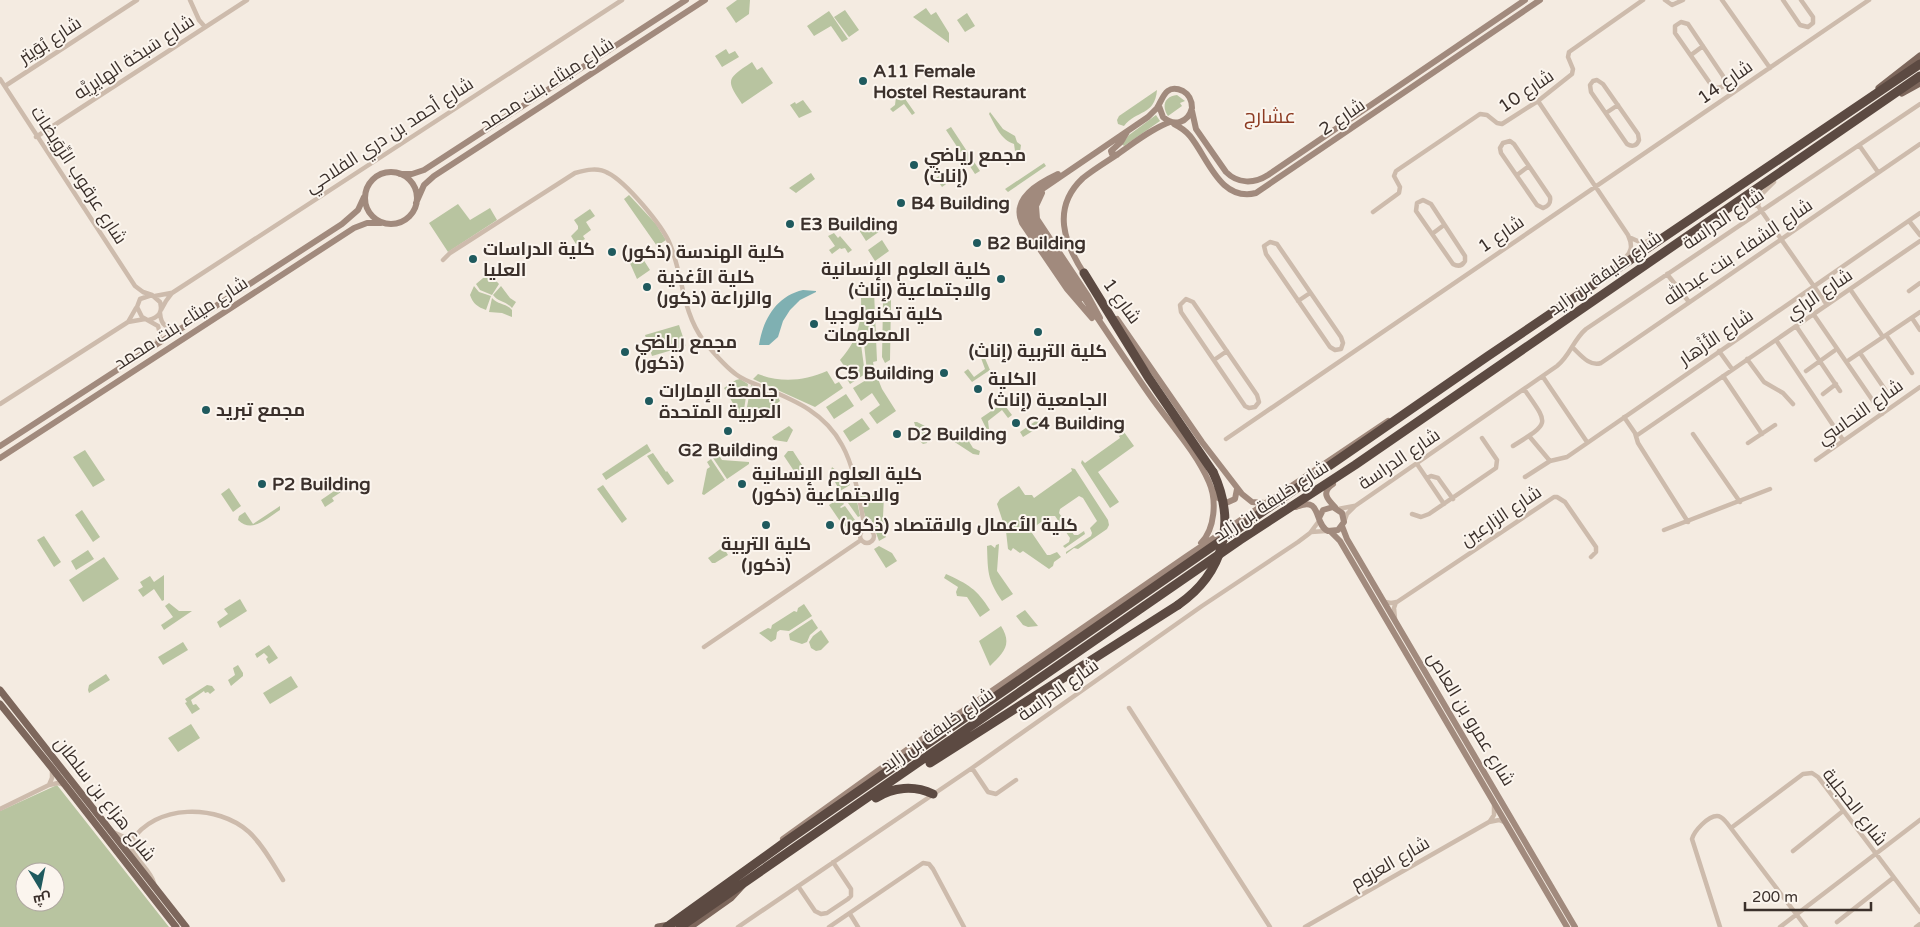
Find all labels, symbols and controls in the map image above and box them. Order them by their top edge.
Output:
street label: شارع سَبخة الهايرِيَّه [70,10,199,105]
street label: شارع بُوَيتِر [14,12,86,70]
street label: شارع ميثاء بنت محمد [476,33,619,136]
street label: شارع 14 [1693,55,1757,110]
place label: A11 Female Hostel Restaurant [873,60,1026,103]
street label: شارع 10 [1494,65,1558,118]
street label: شارع أحمد بن دري الفلاحي [301,72,479,200]
marker: A11 Female Hostel Restaurant [857,75,869,87]
street label: شارع 2 [1315,94,1370,141]
street label: شارع عرقوب الرِّوَيضات [25,102,132,249]
district label: عشارج [1244,105,1296,130]
place label: مجمع رياضي (إناث) [924,144,1026,188]
marker: مجمع رياضي (إناث) [908,159,920,171]
street label: شارع الدراسة [1678,184,1769,255]
place label: B4 Building [911,192,1010,214]
street label: شارع الشفاء بنت عبدالله [1659,193,1817,311]
marker: B4 Building [895,197,907,209]
street label: شارع 1 [1474,211,1529,258]
place label: E3 Building [800,213,898,235]
marker: E3 Building [784,218,796,230]
street label: شارع خليفة بن زايد [1544,226,1666,321]
place label: B2 Building [987,232,1086,254]
marker: B2 Building [971,237,983,249]
place label: كلية الدراسات العليا [483,238,595,281]
place label: كلية الهندسة (ذكور) [622,241,785,263]
marker: كلية الهندسة (ذكور) [606,246,618,258]
marker: كلية الدراسات العليا [467,253,479,265]
place label: كلية العلوم الإنسانية والاجتماعية (إناث) [821,258,991,302]
street label: شارع الراي [1781,264,1858,327]
place label: كلية الأغذية والزراعة (ذكور) [657,266,772,309]
street label: شارع ميثاء بنت محمد [110,272,253,375]
marker: كلية العلوم الإنسانية والاجتماعية (إناث) [995,273,1007,285]
street label: شارع 1 [1097,274,1146,329]
marker: كلية الأغذية والزراعة (ذكور) [641,281,653,293]
place label: كلية تكنولوجيا المعلومات [824,303,943,346]
street label: شارع الأَزْهار [1674,304,1758,371]
marker: كلية تكنولوجيا المعلومات [808,318,820,330]
marker: كلية التربية (إناث) [1032,326,1044,338]
place label: مجمع رياضي (ذكور) [635,331,737,374]
place label: كلية التربية (إناث) [969,340,1107,363]
marker: مجمع رياضي (ذكور) [619,346,631,358]
place label: C5 Building [835,362,934,384]
marker: C5 Building [938,367,950,379]
place label: الكلية الجامعية (إناث) [988,368,1108,412]
street label: شارع النحاسي [1813,374,1908,451]
place label: جامعة الإمارات العربية المتحدة [659,380,782,423]
marker: الكلية الجامعية (إناث) [972,383,984,395]
marker: جامعة الإمارات العربية المتحدة [643,395,655,407]
place label: مجمع تبريد [216,399,305,422]
marker: مجمع تبريد [200,404,212,416]
place label: C4 Building [1026,412,1125,434]
marker: C4 Building [1010,417,1022,429]
place label: D2 Building [907,423,1007,445]
street label: شارع الدراسة [1354,424,1445,495]
marker: G2 Building [722,425,734,437]
marker: D2 Building [891,428,903,440]
place label: G2 Building [678,439,778,461]
street label: شارع خليفة بن زايد [1209,456,1333,547]
place label: كلية العلوم الإنسانية والاجتماعية (ذكور) [752,463,922,506]
place label: P2 Building [272,473,371,495]
marker: P2 Building [256,478,268,490]
marker: كلية العلوم الإنسانية والاجتماعية (ذكور) [736,478,748,490]
street label: شارع الزارعين [1456,481,1546,552]
place label: كلية الأعمال والاقتصاد (ذكور) [840,514,1078,536]
marker: كلية التربية (ذكور) [760,519,772,531]
marker: كلية الأعمال والاقتصاد (ذكور) [824,519,836,531]
place label: كلية التربية (ذكور) [721,533,811,576]
street label: شارع عمرو بن العاص [1421,648,1520,790]
street label: شارع الدراسة [1013,654,1103,727]
street label: شارع خليفة بن زايد [876,683,998,778]
street label: شارع هزاع بن سلطان [49,732,160,866]
street label: شارع الحجلية [1817,764,1892,851]
street label: شارع العزوم [1347,832,1434,895]
north arrow [15,862,65,912]
scale bar [1745,880,1871,912]
text: 200 m [1752,888,1798,906]
text: ش [32,889,52,909]

